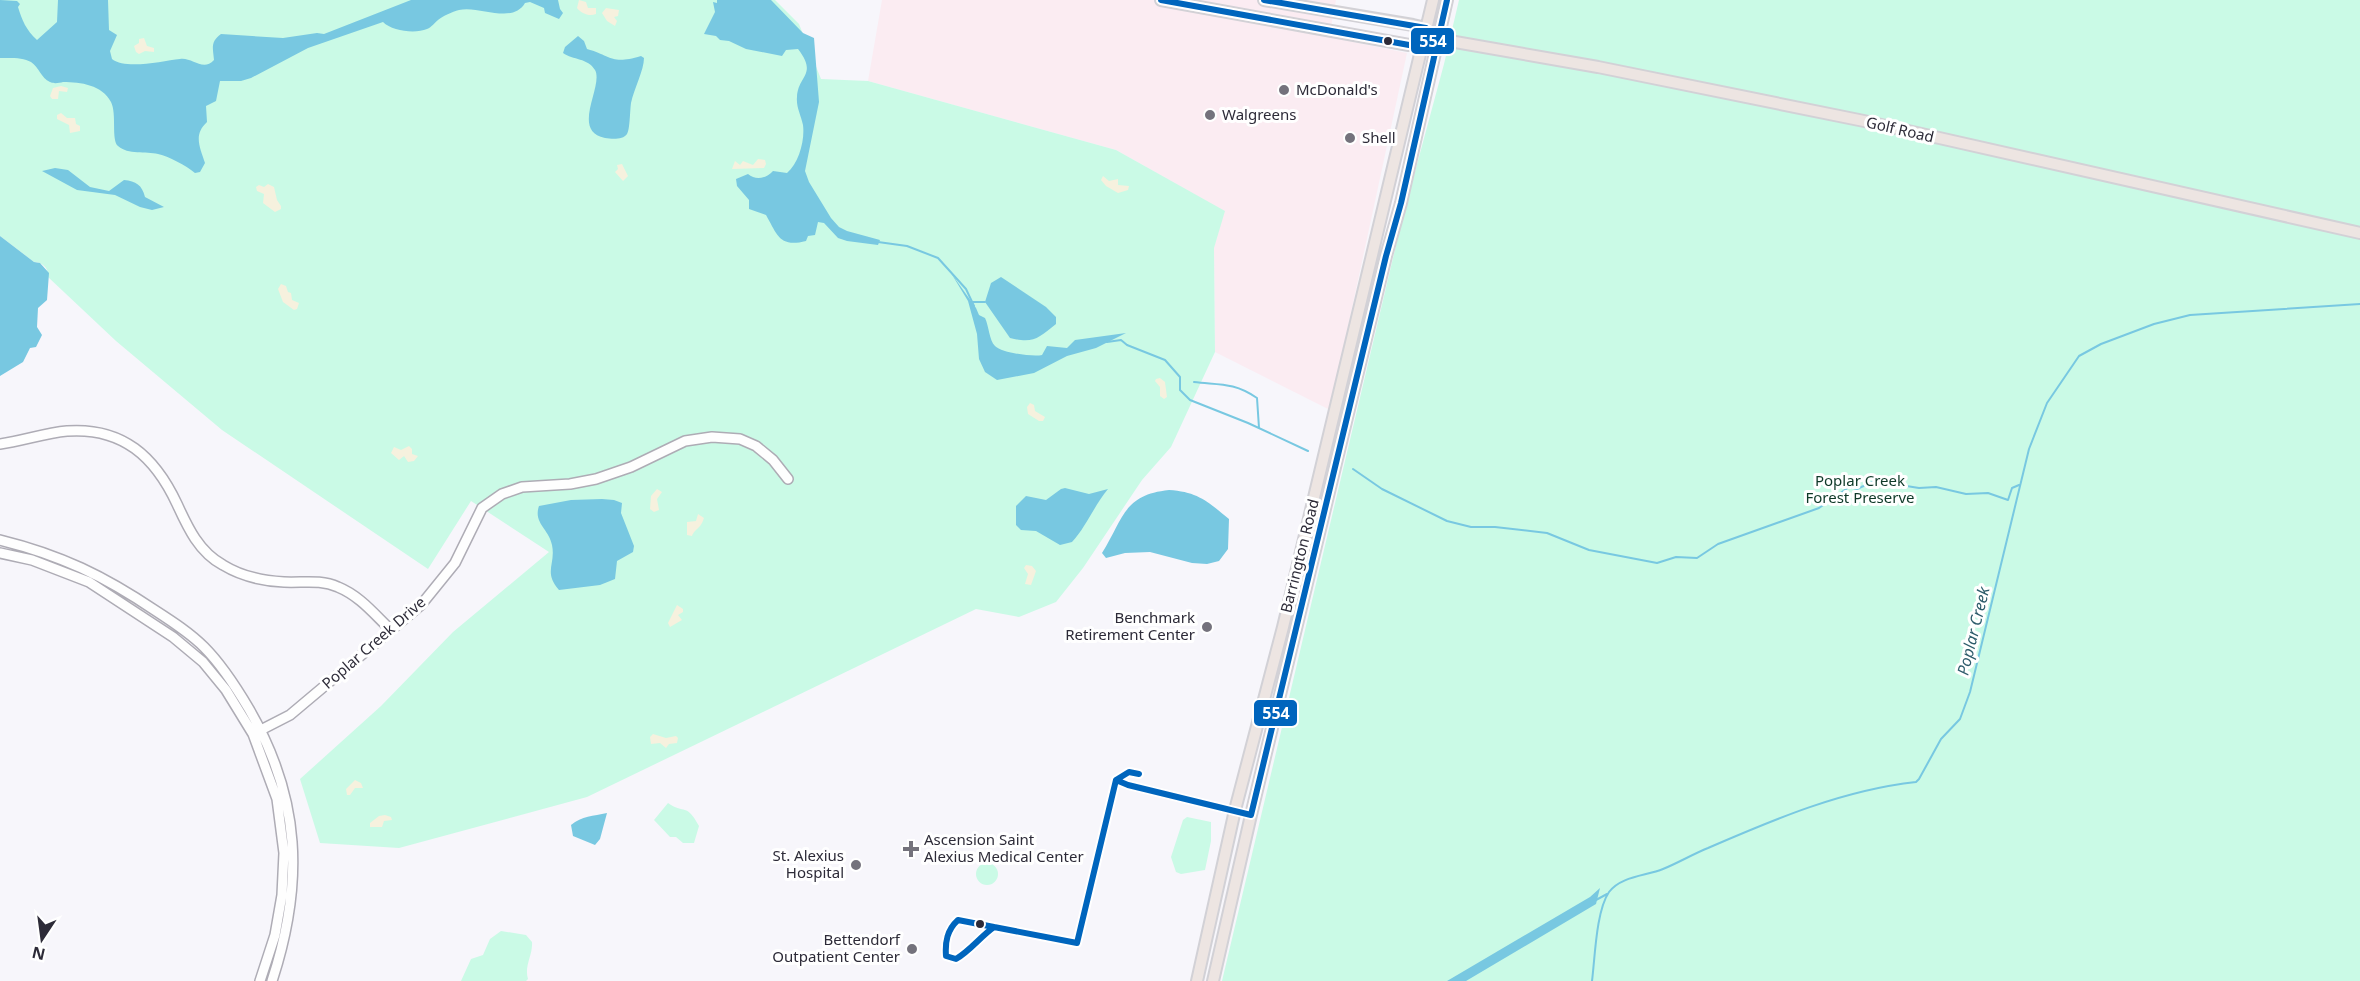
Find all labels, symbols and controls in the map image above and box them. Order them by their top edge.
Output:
line badge: 554 [1410,27,1455,55]
text: 554 [1419,30,1447,52]
unlabelled marker [1382,35,1394,47]
place label: McDonald's [1296,79,1378,99]
marker: McDonald's [1277,83,1291,97]
place label: Walgreens [1222,104,1296,124]
marker: Walgreens [1203,108,1217,122]
street label: Golf Road [1864,112,1936,147]
place label: Shell [1362,127,1396,147]
marker: Shell [1343,131,1357,145]
park label: Poplar Creek Forest Preserve [1805,470,1915,507]
street label: Barrington Road [1275,497,1323,615]
water label: Poplar Creek [1951,583,1995,678]
street label: Poplar Creek Drive [317,592,429,693]
place label: Benchmark Retirement Center [1065,607,1195,644]
marker: Benchmark Retirement Center [1200,620,1214,634]
line badge: 554 [1253,699,1298,727]
text: 554 [1262,702,1290,724]
place label: Ascension Saint Alexius Medical Center [924,829,1084,866]
marker: Ascension Saint Alexius Medical Center [902,840,920,858]
place label: St. Alexius Hospital [773,845,844,882]
marker: St. Alexius Hospital [849,858,863,872]
north arrow [12,909,72,969]
unlabelled marker [974,918,986,930]
place label: Bettendorf Outpatient Center [772,929,901,966]
text: N [30,941,47,966]
marker: Bettendorf Outpatient Center [905,942,919,956]

